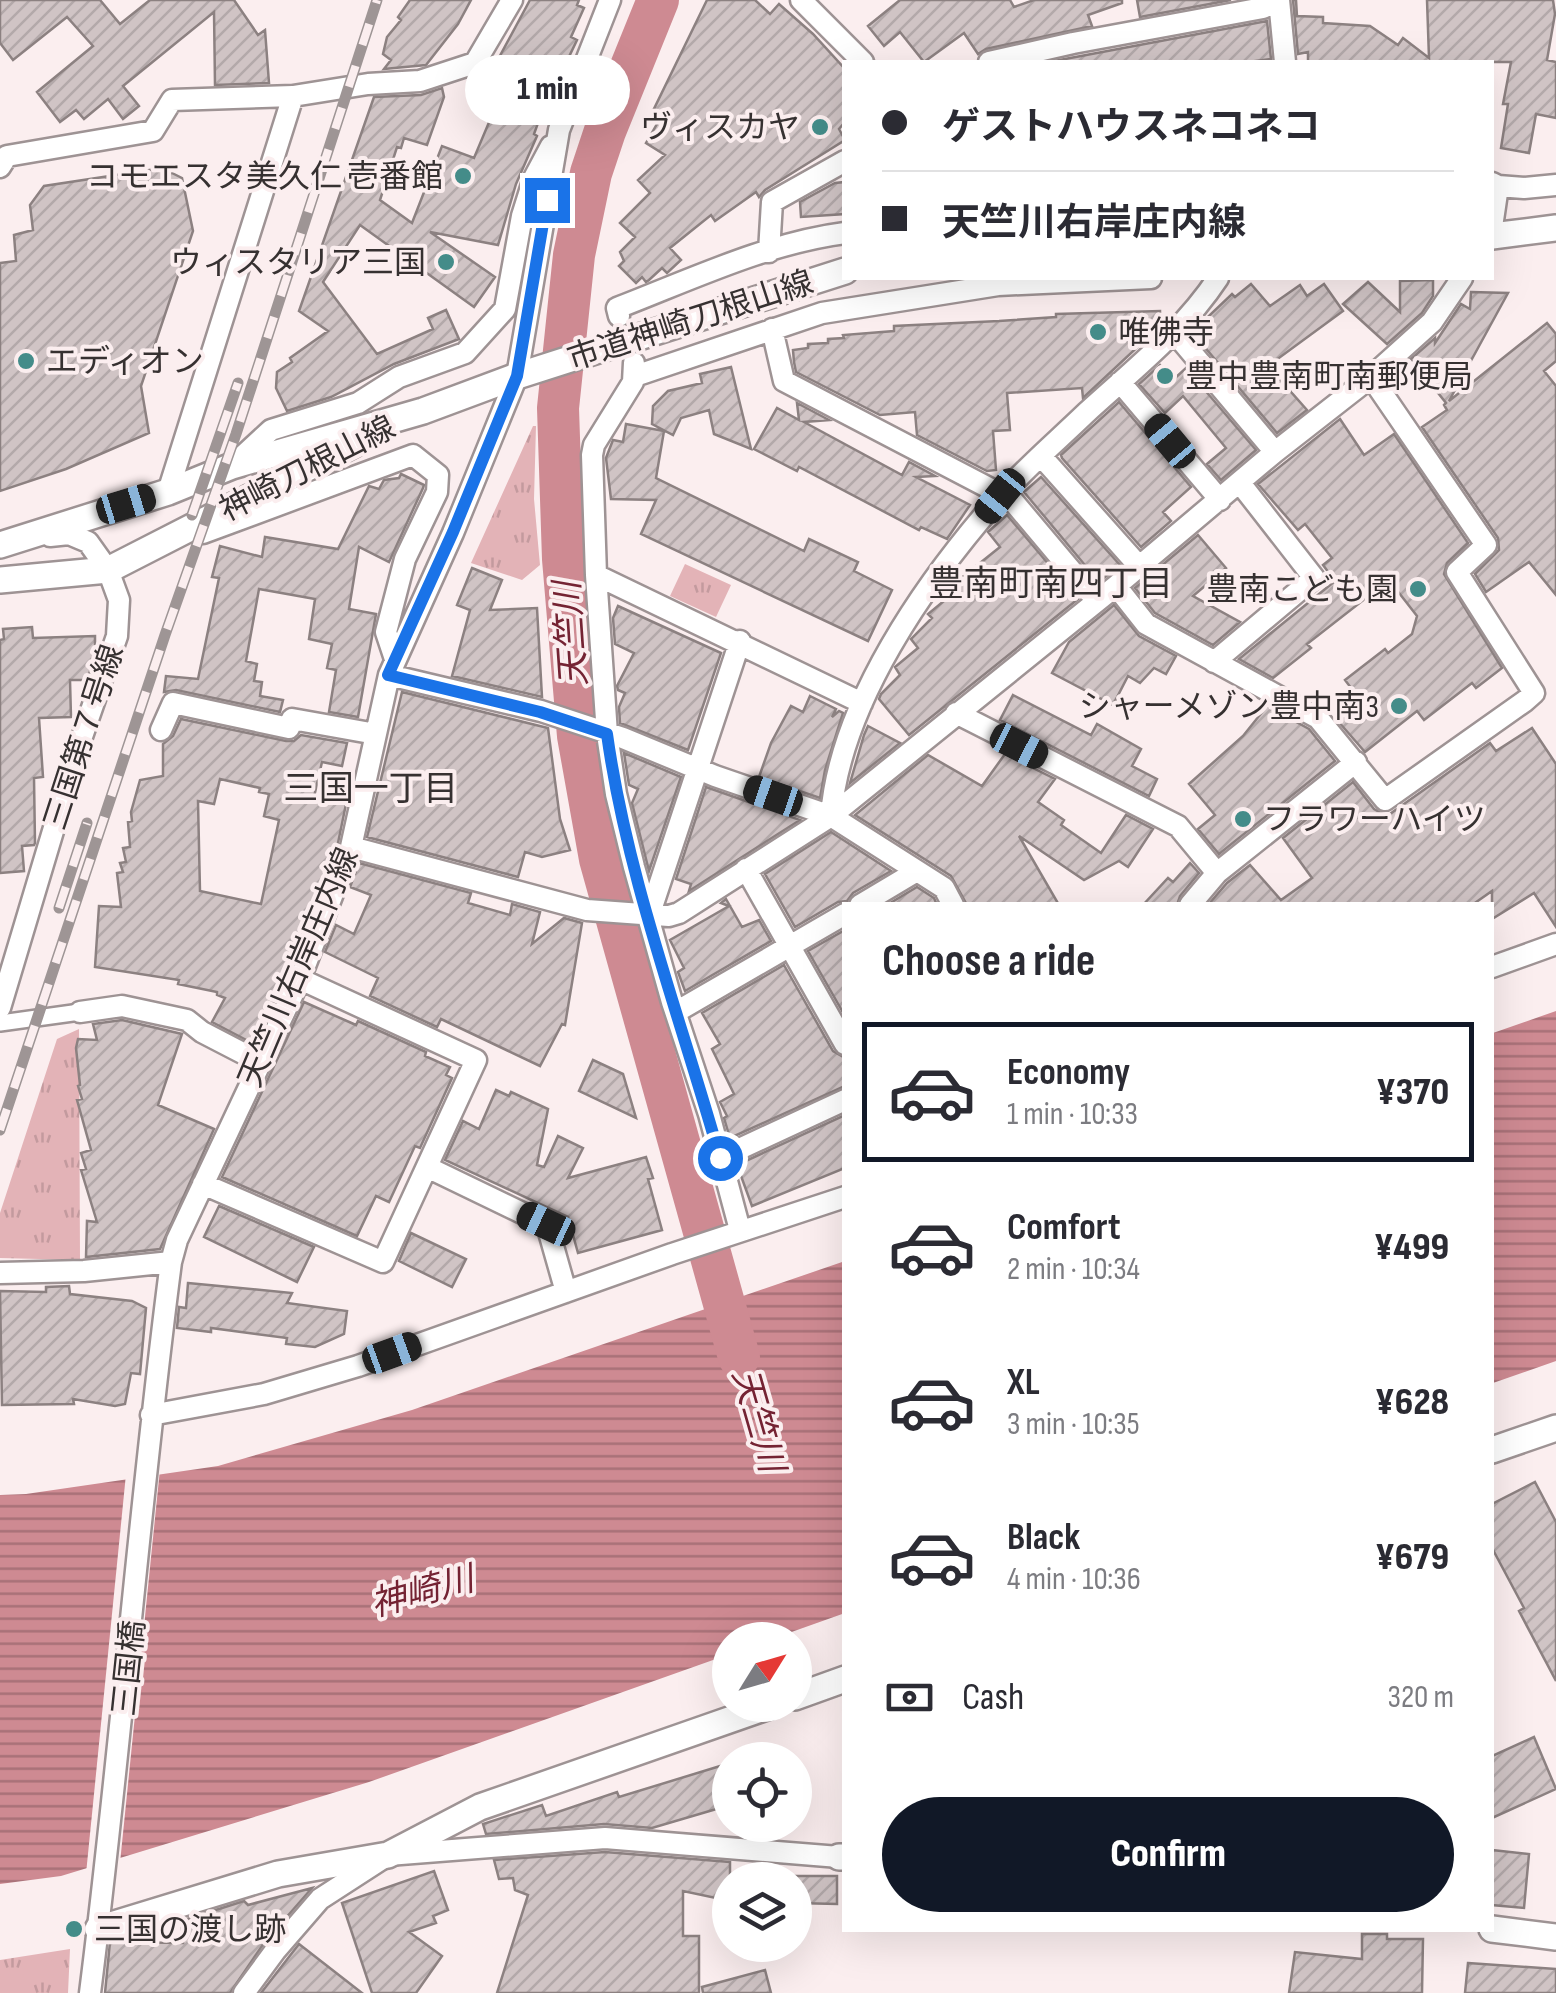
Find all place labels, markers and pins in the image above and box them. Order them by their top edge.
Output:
place label: ヴィスカヤ [640,109,800,148]
marker: ヴィスカヤ [809,116,831,138]
place label: コモエスタ美久仁 壱番館 [86,158,443,197]
marker: コモエスタ美久仁 壱番館 [452,165,474,187]
place label: ウィスタリア三国 [170,244,426,283]
marker: ウィスタリア三国 [435,251,457,273]
place label: 唯佛寺 [1118,314,1214,353]
marker: 唯佛寺 [1087,321,1109,343]
place label: エディオン [46,343,204,382]
marker: エディオン [15,350,37,372]
place label: 豊中豊南町南郵便局 [1185,358,1473,397]
marker: 豊中豊南町南郵便局 [1154,365,1176,387]
place label: 豊南こども園 [1206,571,1398,610]
marker: 豊南こども園 [1407,578,1429,600]
place label: シャーメゾン豊中南3 [1079,688,1379,727]
marker: シャーメゾン豊中南3 [1388,695,1410,717]
place label: フラワーハイツ [1263,801,1486,840]
marker: フラワーハイツ [1232,808,1254,830]
place label: 三国の渡し跡 [94,1911,286,1950]
marker: 三国の渡し跡 [63,1918,85,1940]

